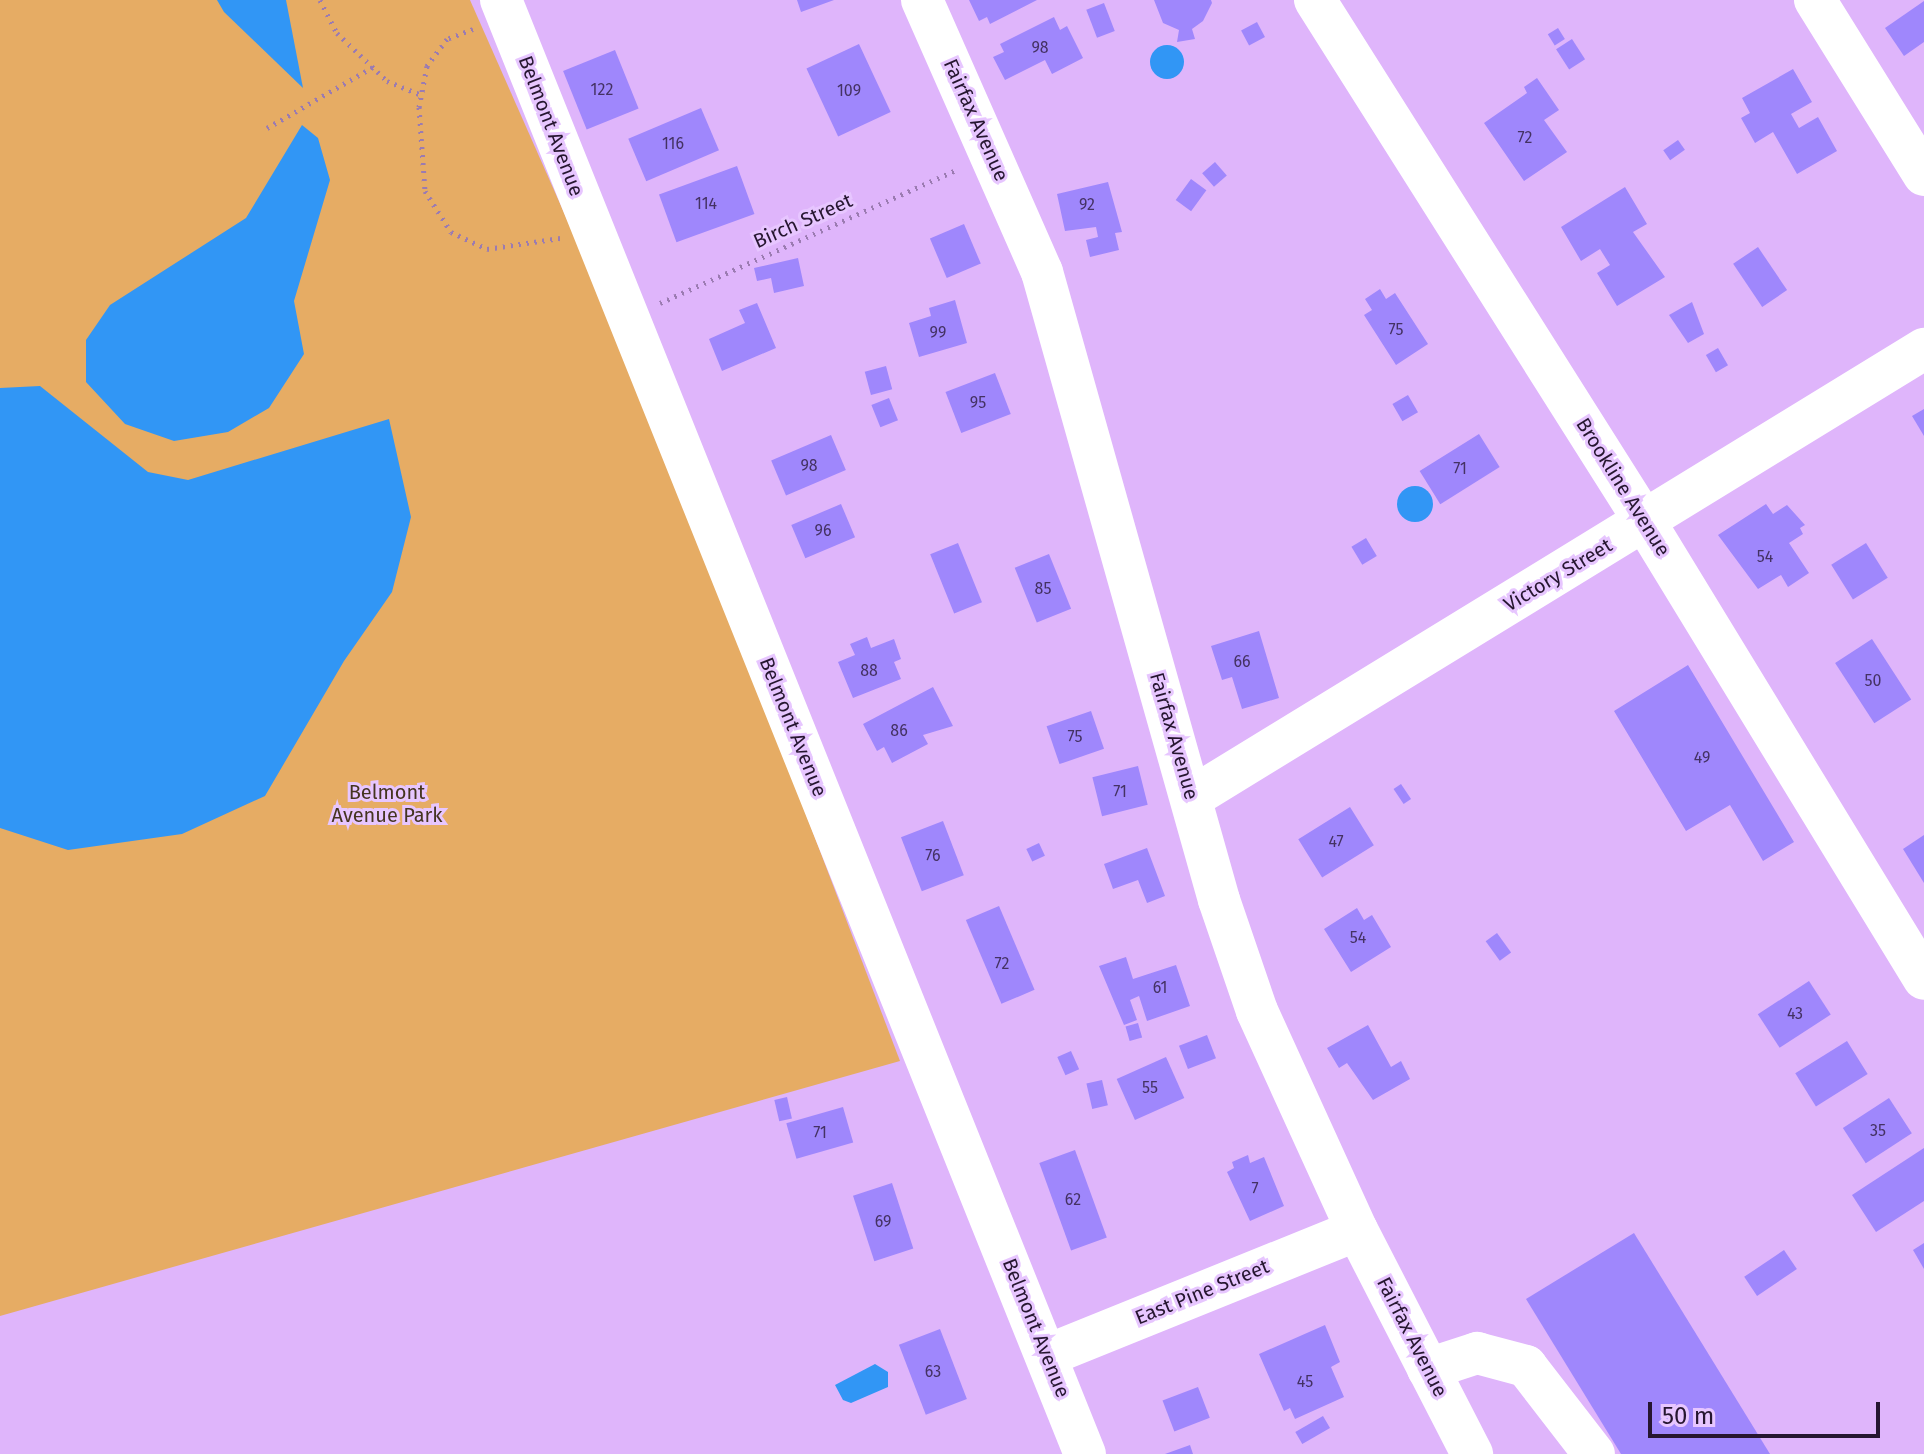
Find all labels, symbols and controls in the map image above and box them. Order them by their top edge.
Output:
house number: 98 [1031,38,1049,58]
street label: Belmont Avenue [513,52,589,200]
street label: Fairfax Avenue [938,55,1014,185]
house number: 122 [591,80,613,100]
house number: 109 [837,81,861,101]
house number: 72 [1518,128,1532,148]
house number: 116 [662,134,684,154]
street label: Birch Street [750,189,856,253]
house number: 114 [695,194,717,214]
house number: 92 [1079,195,1095,215]
house number: 75 [1389,320,1403,340]
house number: 99 [930,323,946,343]
house number: 95 [970,393,986,413]
street label: Brookline Avenue [1571,413,1675,561]
house number: 98 [800,456,818,476]
house number: 71 [1453,459,1467,479]
house number: 96 [815,521,831,541]
street label: Victory Street [1500,533,1616,617]
house number: 54 [1757,547,1773,567]
house number: 85 [1035,579,1051,599]
house number: 66 [1233,652,1251,672]
street label: Belmont Avenue [754,654,832,800]
house number: 88 [860,661,878,681]
street label: Fairfax Avenue [1144,670,1204,802]
house number: 50 [1865,671,1881,691]
house number: 86 [890,721,908,741]
house number: 75 [1068,727,1082,747]
house number: 49 [1694,748,1710,768]
park label: Belmont Avenue Park [331,780,443,827]
house number: 71 [1113,782,1127,802]
house number: 47 [1328,832,1344,852]
house number: 76 [925,846,941,866]
house number: 54 [1350,928,1366,948]
house number: 72 [995,954,1009,974]
house number: 61 [1153,978,1167,998]
house number: 43 [1787,1004,1803,1024]
house number: 55 [1142,1078,1158,1098]
house number: 35 [1870,1121,1886,1141]
house number: 71 [813,1123,827,1143]
house number: 7 [1251,1179,1259,1199]
house number: 62 [1065,1190,1081,1210]
house number: 69 [875,1212,891,1232]
street label: East Pine Street [1131,1254,1273,1330]
street label: Belmont Avenue [997,1255,1075,1401]
street label: Fairfax Avenue [1371,1273,1453,1401]
house number: 63 [925,1362,941,1382]
house number: 45 [1297,1372,1313,1392]
scale bar [1652,1386,1884,1436]
text: 50 m [1662,1402,1714,1430]

